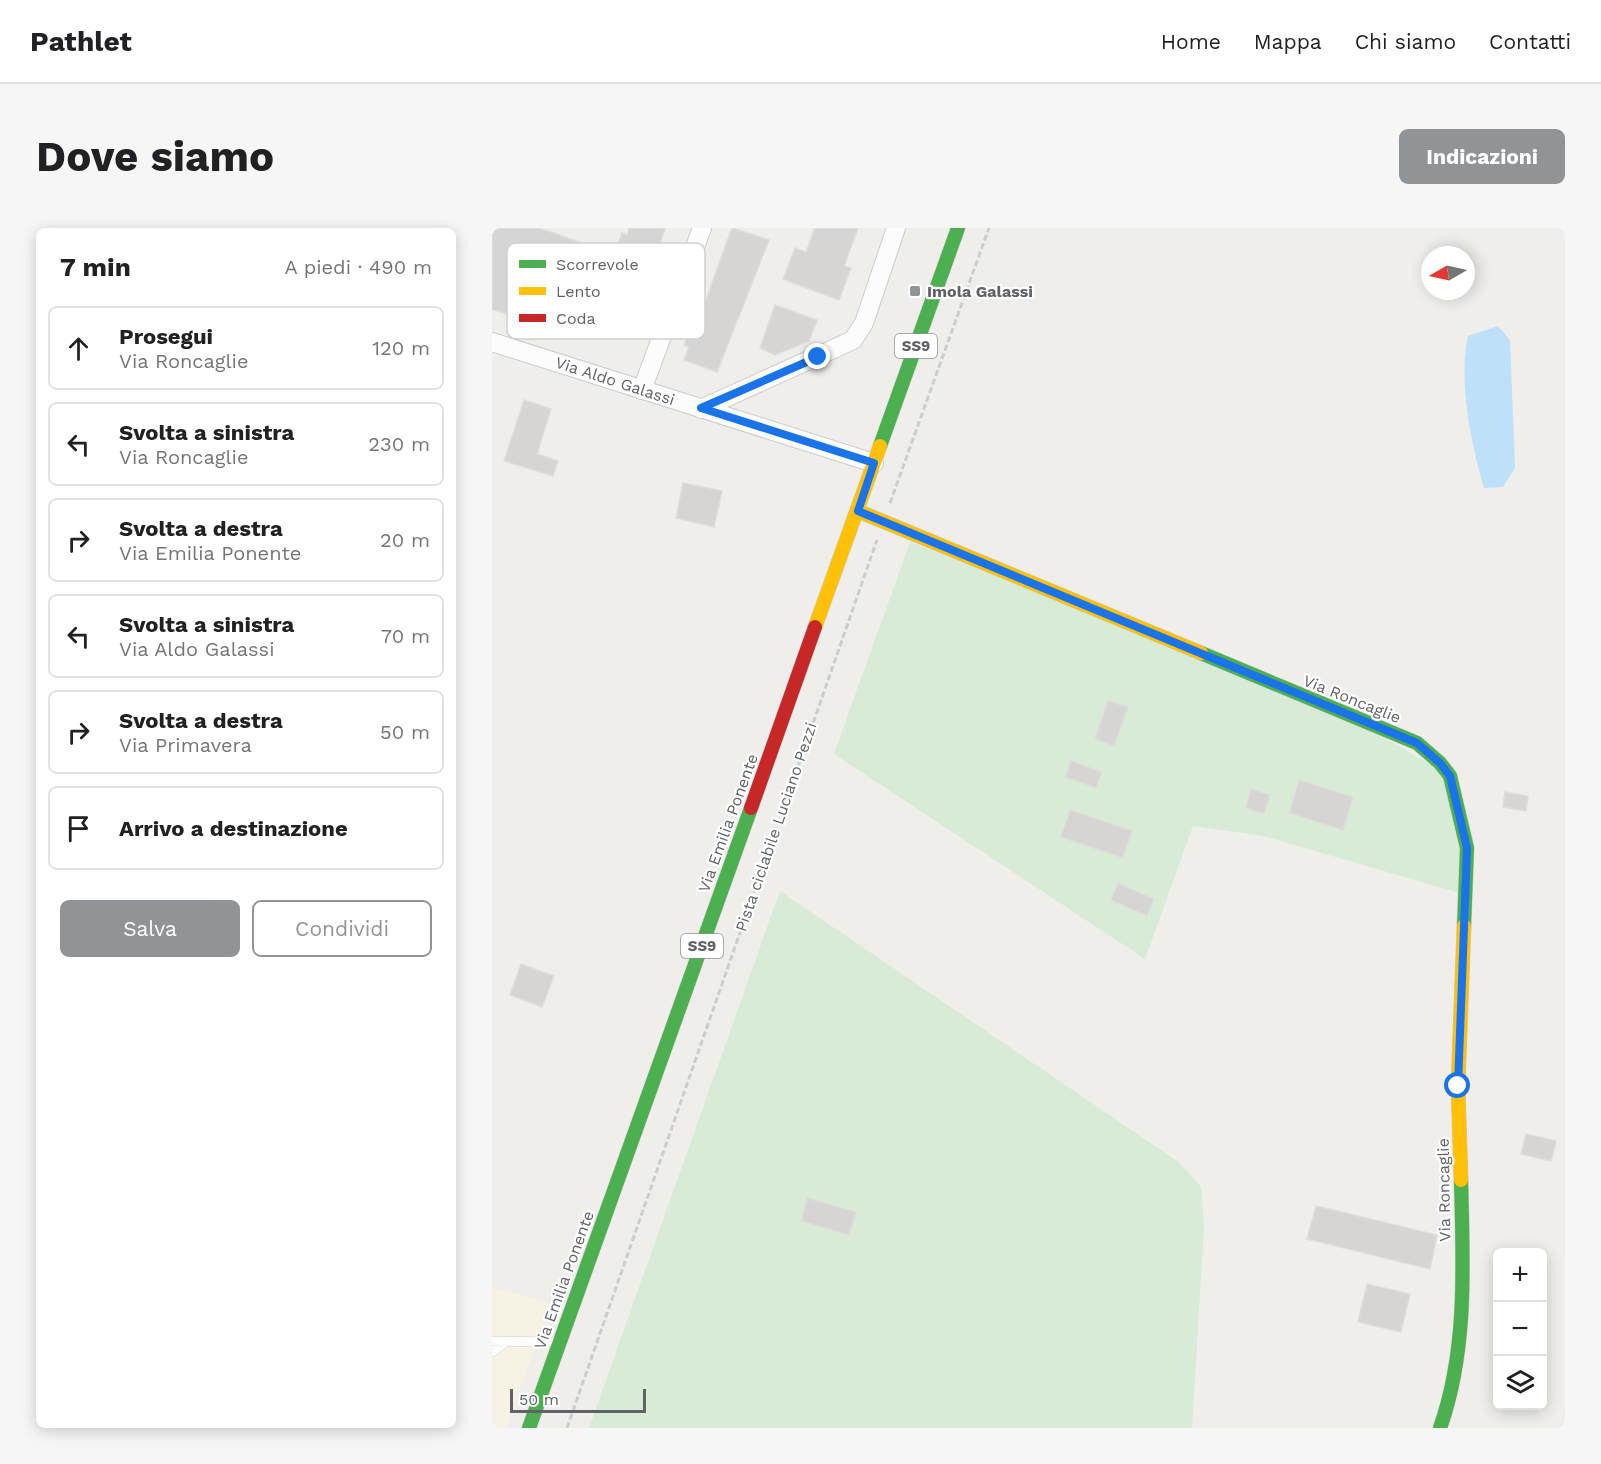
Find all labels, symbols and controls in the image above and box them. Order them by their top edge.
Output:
text: Pathlet [30,25,132,58]
text: Home [1161,29,1221,54]
text: Mappa [1254,29,1322,54]
text: Chi siamo [1355,29,1456,54]
text: Contatti [1489,29,1571,54]
button: Indicazioni [1399,129,1565,184]
text: Dove siamo [36,132,274,181]
legend [507,243,705,339]
north arrow [1421,246,1475,300]
text: 7 min [60,252,131,282]
text: A piedi · 490 m [284,255,432,279]
text: Scorrevole [556,255,639,274]
text: Lento [556,282,601,301]
place label: Imola Galassi [927,282,1033,301]
marker: Imola Galassi [908,284,922,298]
text: Coda [556,309,596,328]
text: Prosegui [119,324,213,349]
icon: ahead [62,332,95,365]
road number: SS9 [895,334,937,358]
text: 120 m [372,336,430,360]
route end [804,343,830,369]
text: Via Roncaglie [119,349,248,373]
street label: Via Aldo Galassi [553,353,677,409]
text: Svolta a sinistra [119,420,294,445]
icon: left [62,428,95,461]
text: 230 m [368,432,430,456]
text: Via Roncaglie [119,445,248,469]
text: Svolta a destra [119,516,283,541]
icon: right [62,524,95,557]
text: 20 m [380,528,430,552]
text: Via Emilia Ponente [119,541,301,565]
text: Svolta a sinistra [119,612,294,637]
icon: left [62,620,95,653]
text: 70 m [381,624,430,648]
text: Via Aldo Galassi [119,637,274,661]
street label: Via Roncaglie [1300,671,1404,727]
text: Svolta a destra [119,708,283,733]
icon: right [62,716,95,749]
text: 50 m [380,720,430,744]
street label: Pista ciclabile Luciano Pezzi [731,720,821,934]
text: Via Primavera [119,733,252,757]
street label: Via Emilia Ponente [694,751,762,895]
icon: arrive [62,812,95,845]
text: Arrivo a destinazione [119,816,348,841]
button: Salva [60,900,240,957]
button: Condividi [252,900,432,957]
road number: SS9 [681,934,723,958]
route start [1444,1072,1470,1098]
street label: Via Roncaglie [1434,1138,1454,1242]
street label: Via Emilia Ponente [530,1208,598,1352]
map controls [1493,1248,1547,1410]
button: + [1493,1248,1547,1302]
button: − [1493,1302,1547,1356]
button: layers [1493,1356,1547,1410]
scale bar [510,1386,646,1414]
text: 50 m [519,1390,559,1409]

